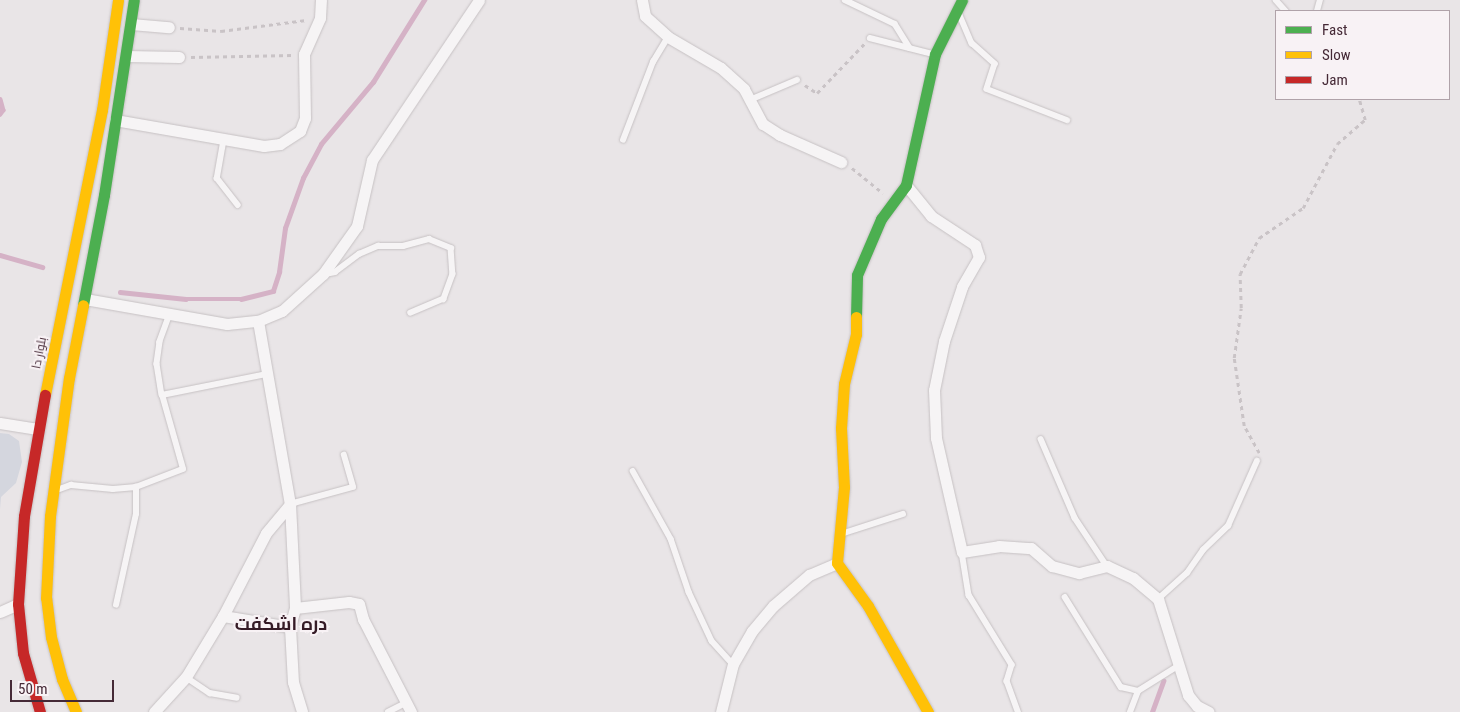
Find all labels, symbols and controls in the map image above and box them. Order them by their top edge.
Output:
legend [1275,10,1450,100]
text: Fast [1322,21,1347,39]
text: Slow [1322,46,1351,64]
text: Jam [1322,71,1348,89]
street label: بلوار دا [30,336,50,370]
district label: دره اشکفت [235,613,327,635]
scale bar [12,670,116,702]
text: 50 m [18,680,48,698]

